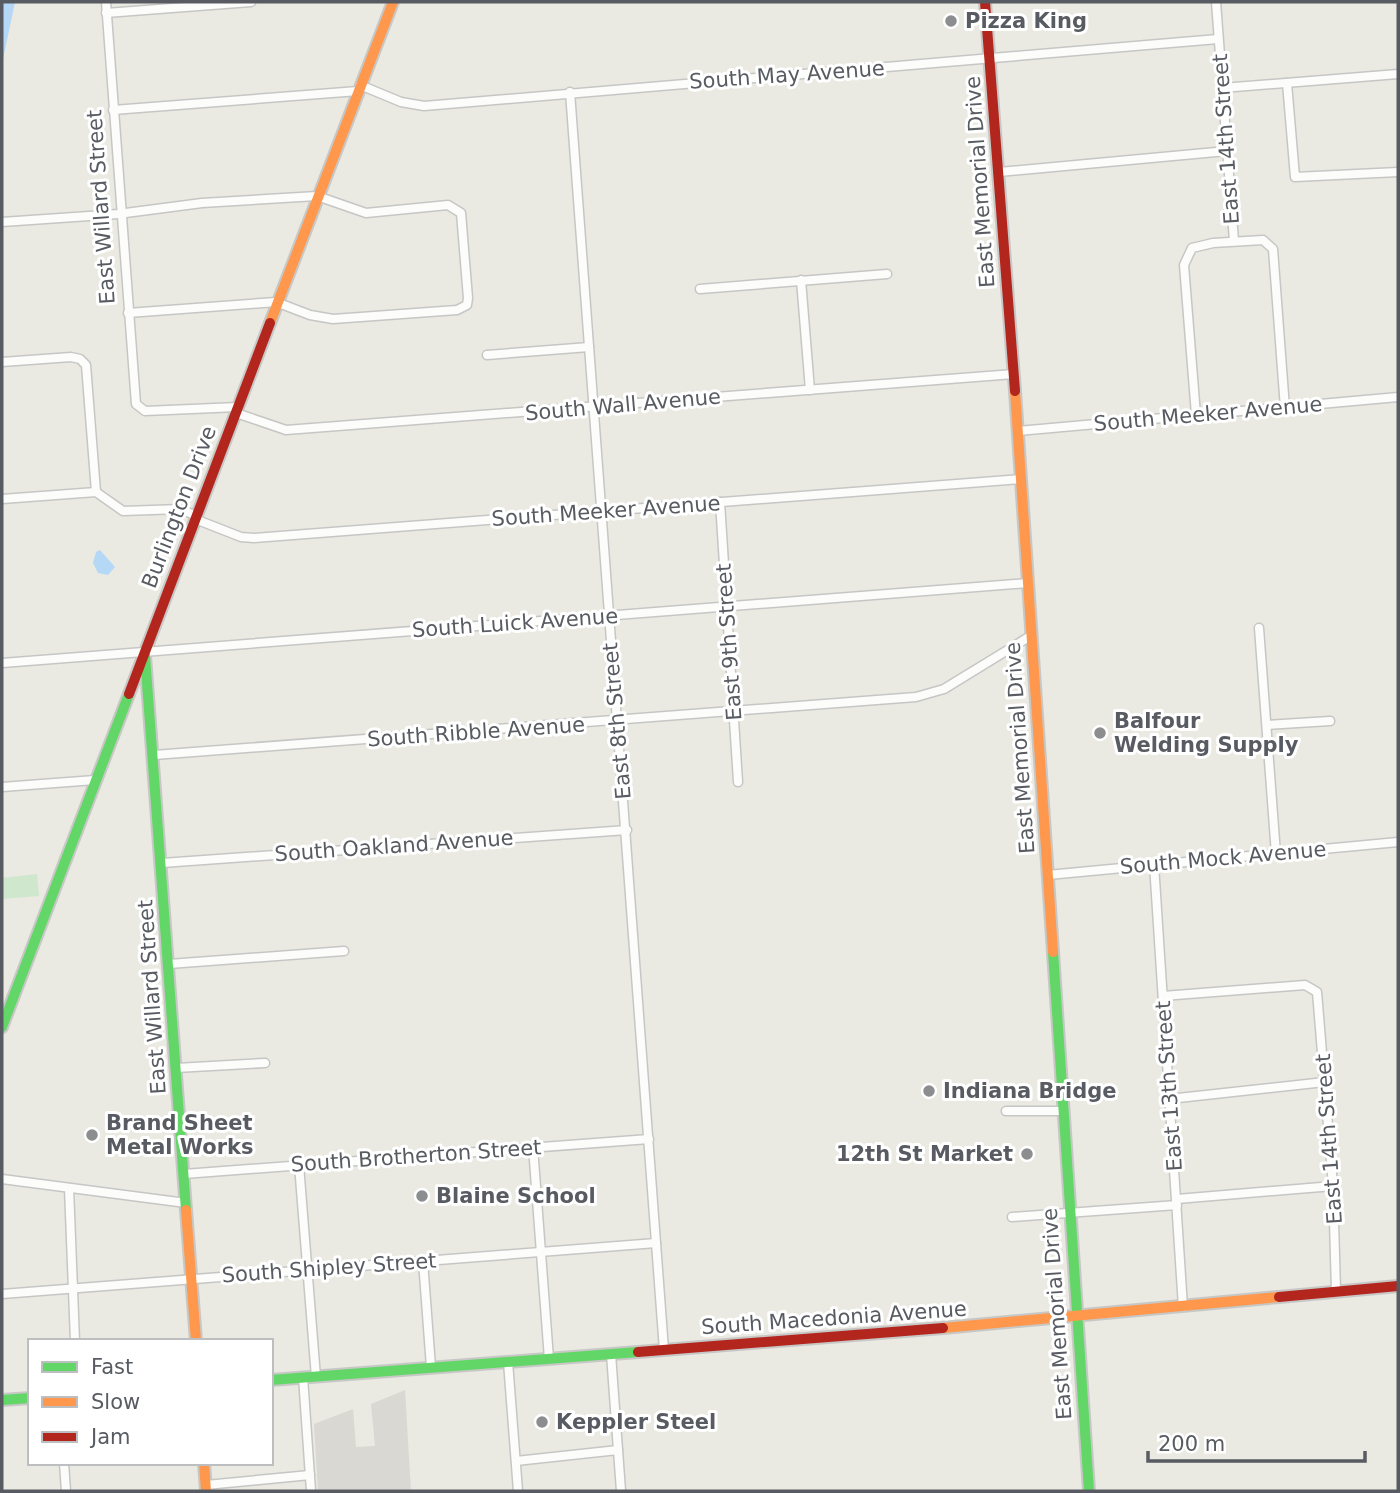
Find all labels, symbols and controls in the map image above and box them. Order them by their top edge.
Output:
place label: Pizza King [965,9,1087,33]
marker: Pizza King [943,13,959,29]
street label: East 14th Street [1208,53,1244,225]
street label: South May Avenue [688,56,886,94]
street label: East Memorial Drive [961,75,999,289]
street label: East Willard Street [82,109,120,305]
street label: South Wall Avenue [524,384,722,426]
street label: South Meeker Avenue [1093,392,1323,436]
street label: Burlington Drive [137,423,221,591]
street label: South Meeker Avenue [491,491,721,531]
street label: East 9th Street [712,563,746,721]
street label: South Luick Avenue [411,604,619,642]
street label: East Memorial Drive [1001,641,1039,855]
street label: East 8th Street [598,642,636,800]
place label: Balfour Welding Supply [1114,709,1299,757]
street label: South Ribble Avenue [366,712,586,752]
marker: Balfour Welding Supply [1092,725,1108,741]
street label: South Oakland Avenue [274,826,514,866]
street label: South Mock Avenue [1119,837,1327,879]
street label: East Willard Street [133,899,171,1095]
street label: East 13th Street [1151,1000,1187,1172]
street label: East 14th Street [1311,1053,1347,1225]
place label: Indiana Bridge [943,1079,1116,1103]
marker: Indiana Bridge [921,1083,937,1099]
place label: Brand Sheet Metal Works [106,1111,254,1159]
marker: Brand Sheet Metal Works [84,1127,100,1143]
street label: South Brotherton Street [290,1135,542,1177]
place label: 12th St Market [836,1142,1013,1166]
marker: 12th St Market [1019,1146,1035,1162]
place label: Blaine School [436,1184,596,1208]
marker: Blaine School [414,1188,430,1204]
street label: East Memorial Drive [1038,1207,1076,1421]
street label: South Shipley Street [221,1249,437,1287]
street label: South Macedonia Avenue [700,1297,968,1339]
legend [28,1339,273,1465]
text: Fast [91,1355,133,1379]
text: Slow [91,1390,140,1414]
place label: Keppler Steel [556,1410,716,1434]
marker: Keppler Steel [534,1414,550,1430]
scale bar [1148,1420,1365,1464]
text: Jam [89,1425,131,1449]
text: 200 m [1158,1432,1225,1456]

